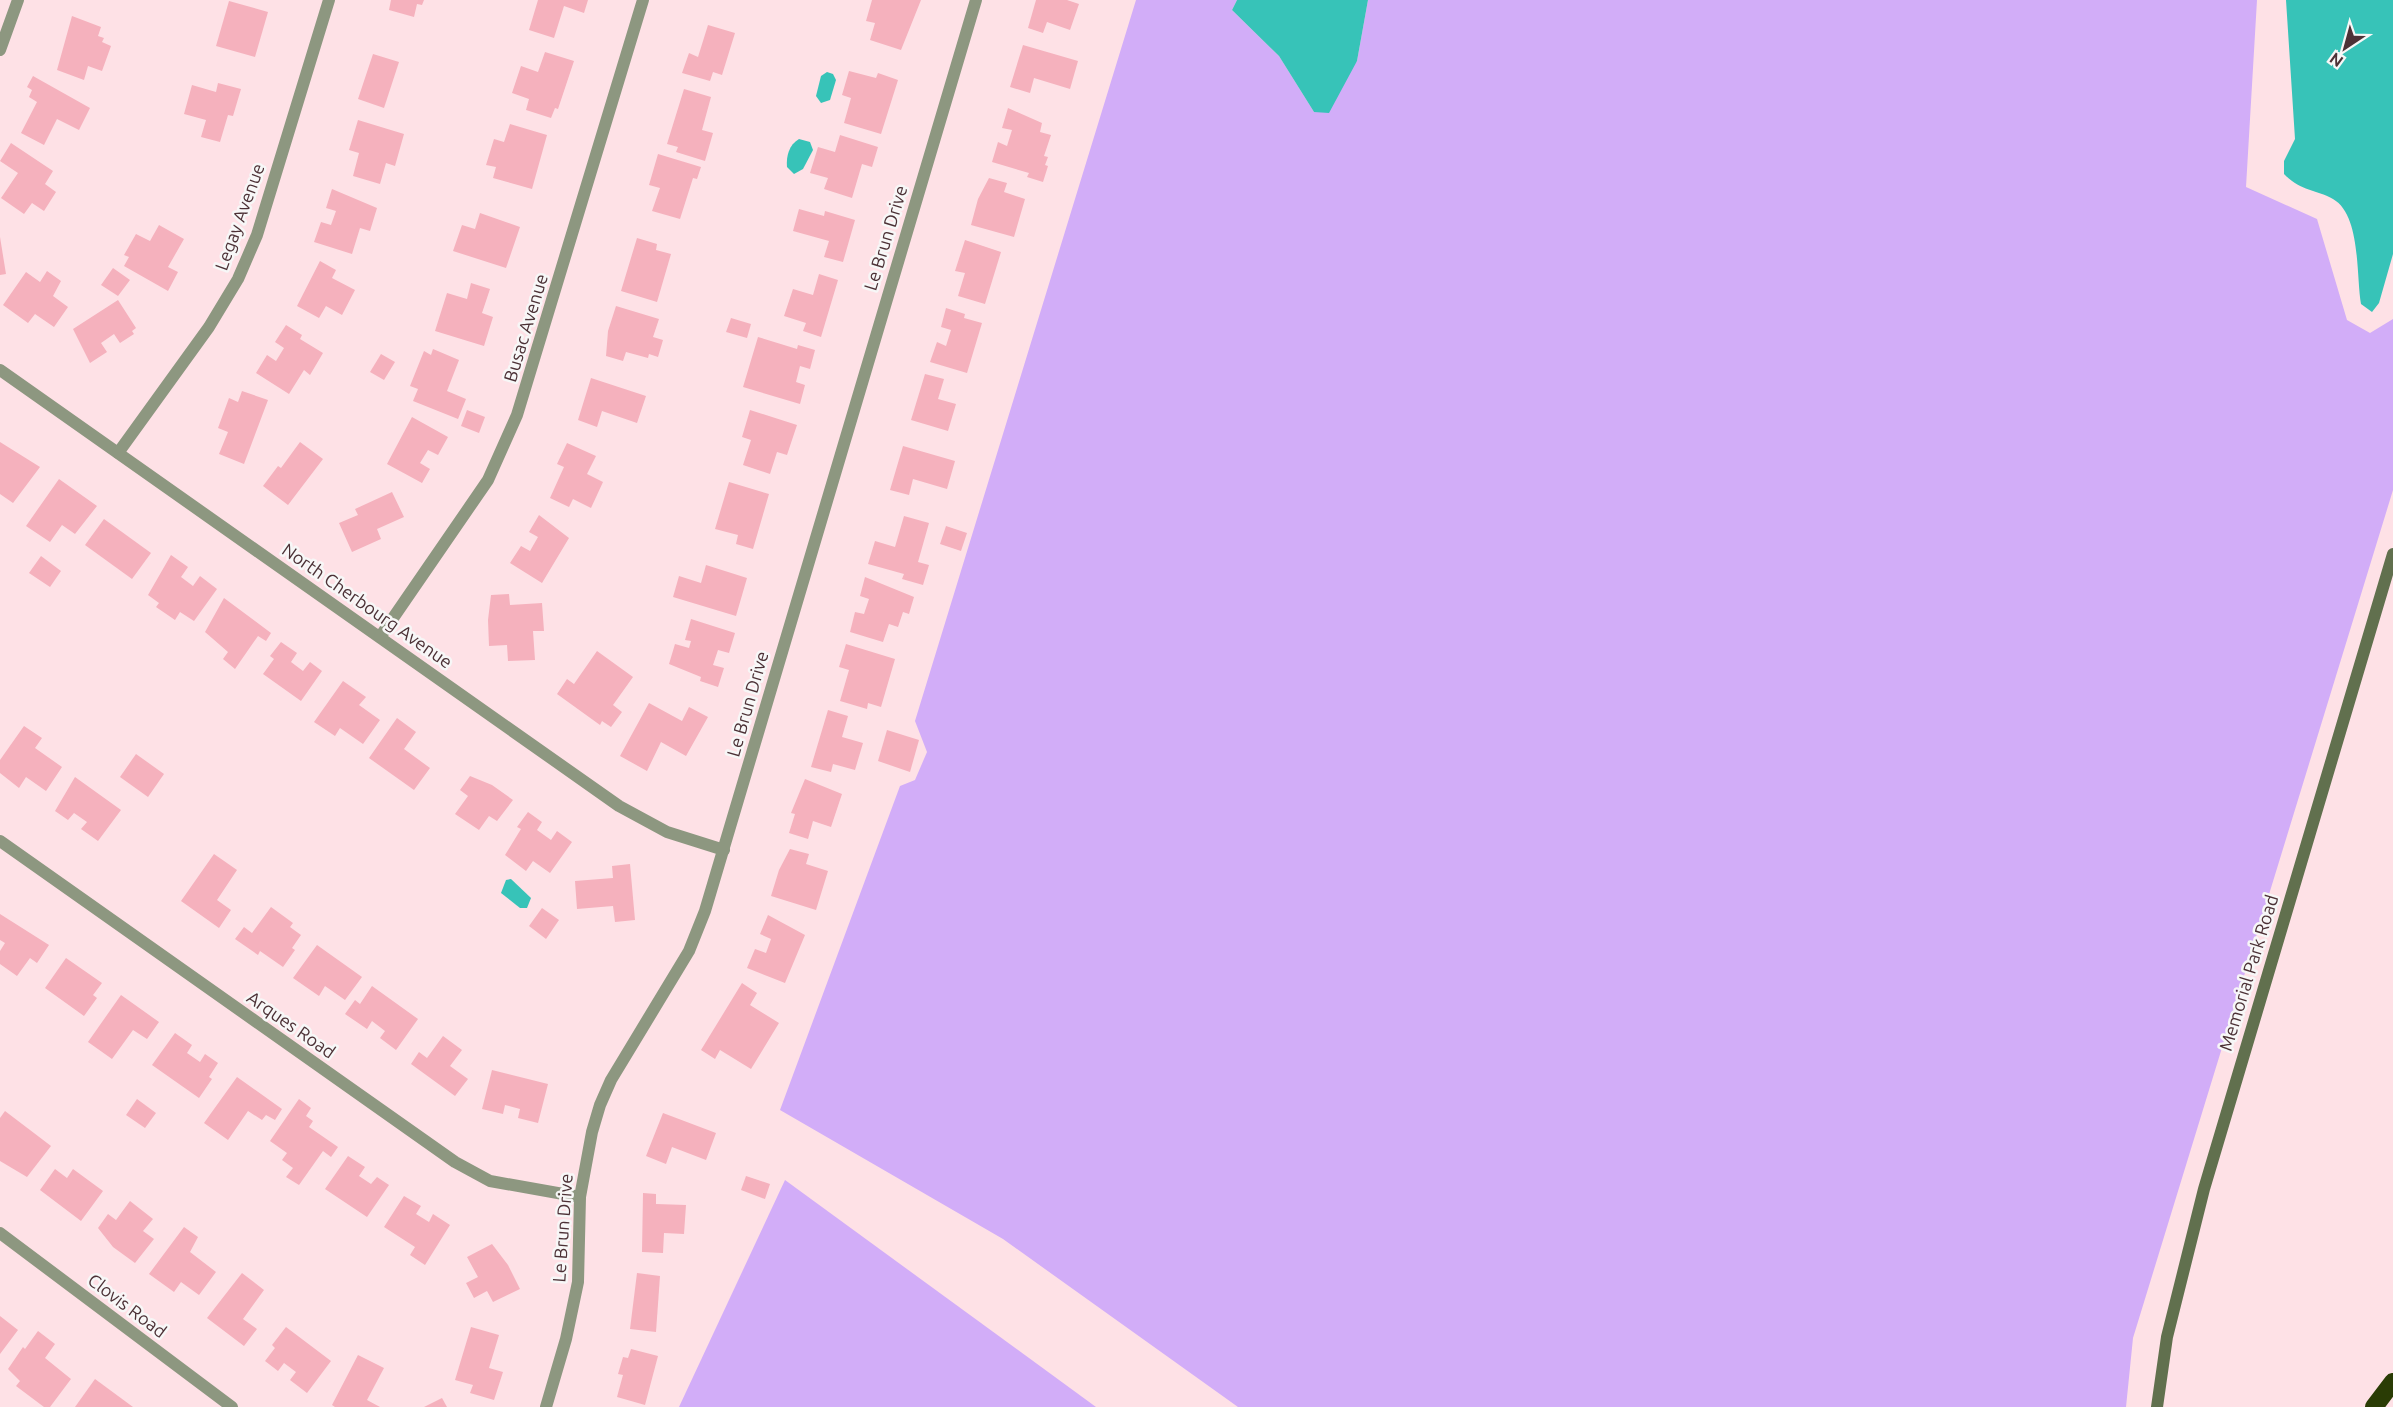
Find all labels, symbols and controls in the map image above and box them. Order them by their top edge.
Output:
north arrow [2315,18,2375,78]
text: N [2326,49,2346,71]
street label: Legay Avenue [210,161,268,273]
street label: Le Brun Drive [860,183,910,293]
street label: Busac Avenue [499,271,551,384]
street label: North Cherbourg Avenue [279,539,456,672]
street label: Le Brun Drive [722,649,772,759]
street label: Memorial Park Road [2215,892,2281,1053]
street label: Arques Road [244,987,339,1062]
street label: Le Brun Drive [548,1173,576,1283]
street label: Clovis Road [85,1269,171,1341]

